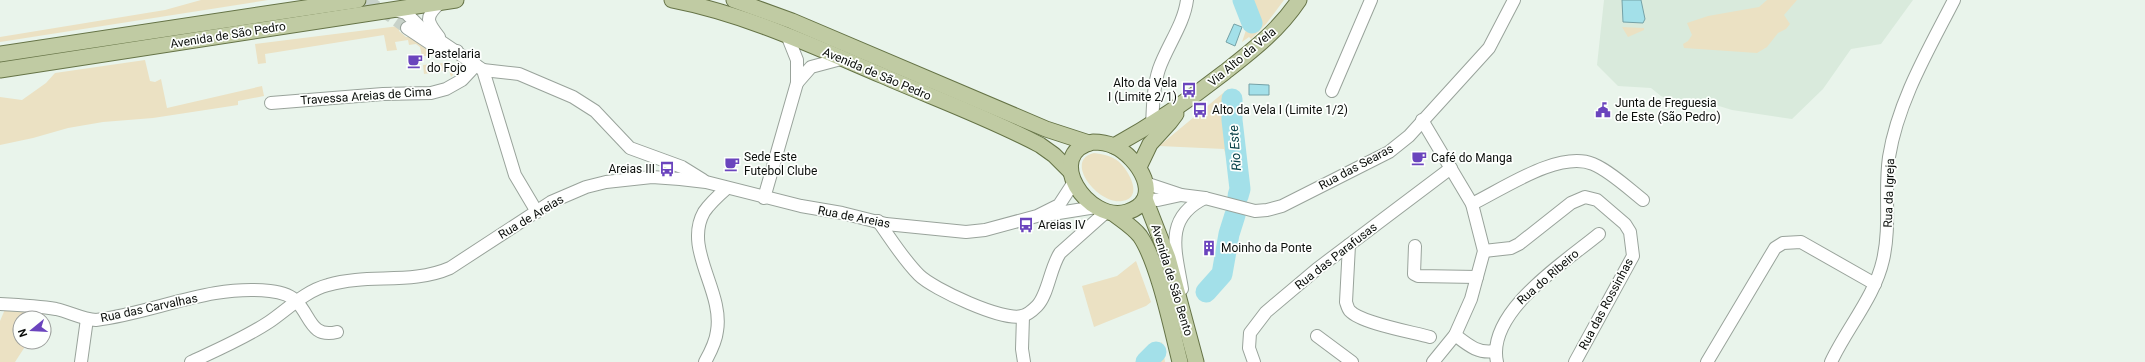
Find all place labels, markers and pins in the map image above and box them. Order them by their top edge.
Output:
place label: Pastelaria do Fojo [427,47,480,75]
cafe icon: Pastelaria do Fojo [406,52,424,70]
place label: Alto da Vela I (Limite 2/1) [1108,76,1177,104]
bus stop icon: Alto da Vela I (Limite 2/1) [1180,81,1198,99]
place label: Junta de Freguesia de Este (São Pedro) [1615,96,1721,124]
bus stop icon: Alto da Vela I (Limite 1/2) [1191,101,1209,119]
public building icon: Junta de Freguesia de Este (São Pedro) [1594,101,1612,119]
place label: Alto da Vela I (Limite 1/2) [1212,103,1348,117]
cafe icon: Café do Manga [1410,149,1428,167]
place label: Sede Este Futebol Clube [744,150,817,178]
place label: Café do Manga [1431,151,1512,165]
cafe icon: Sede Este Futebol Clube [723,155,741,173]
bus stop icon: Areias III [658,160,676,178]
place label: Areias III [608,162,655,176]
bus stop icon: Areias IV [1017,216,1035,234]
place label: Areias IV [1038,218,1086,232]
building icon: Moinho da Ponte [1200,239,1218,257]
place label: Moinho da Ponte [1221,241,1312,255]

